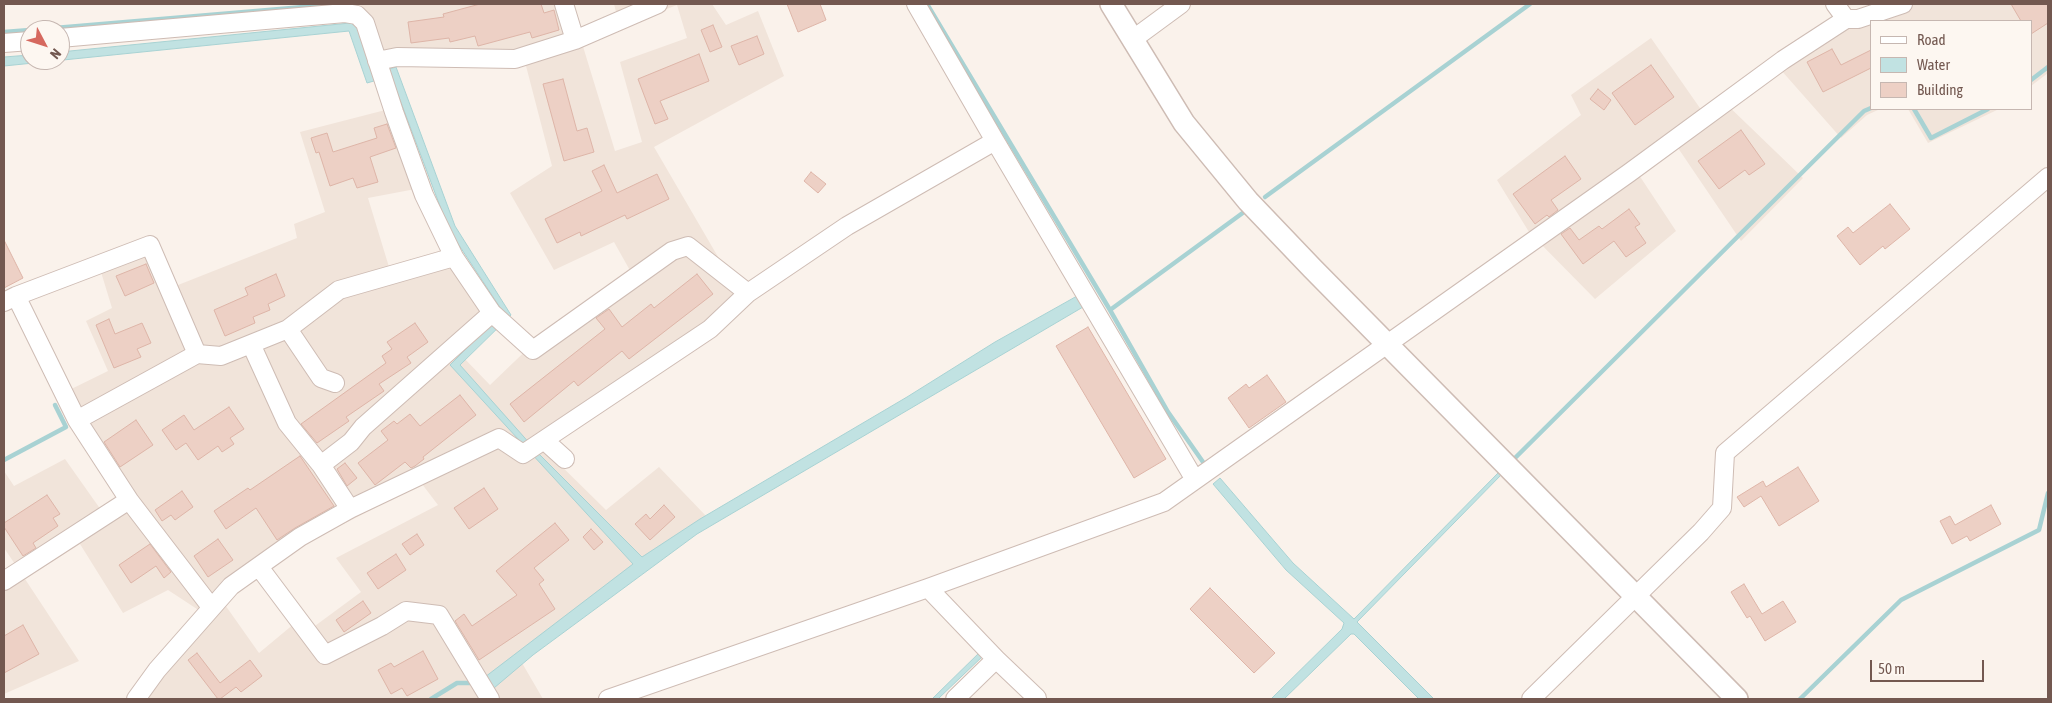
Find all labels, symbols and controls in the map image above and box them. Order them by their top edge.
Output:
north arrow [20,20,70,70]
legend [1870,20,2032,110]
text: Road [1917,31,1946,48]
text: N [47,46,65,62]
text: Water [1917,56,1950,73]
text: Building [1917,81,1963,98]
scale bar [1872,650,1986,682]
text: 50 m [1878,660,1905,677]

